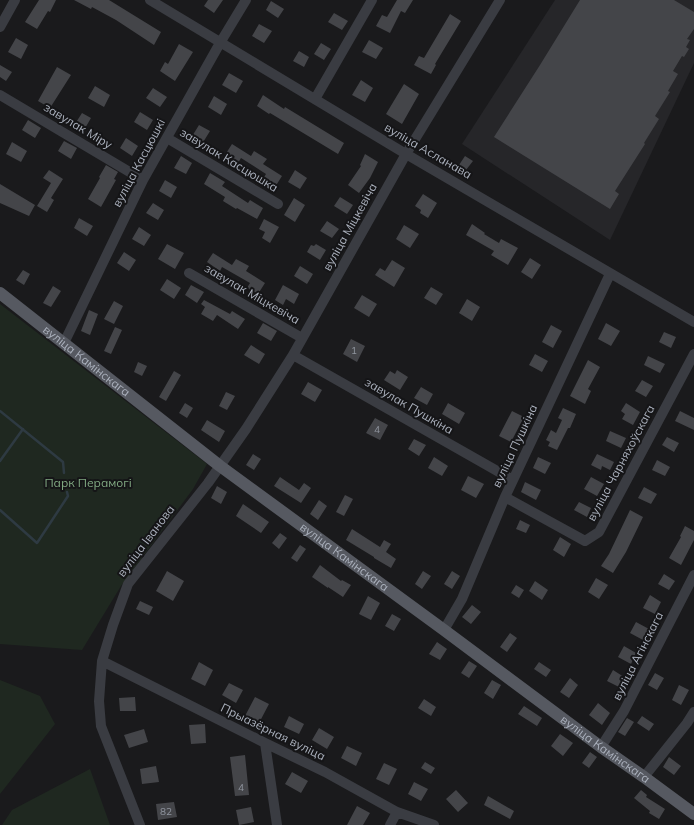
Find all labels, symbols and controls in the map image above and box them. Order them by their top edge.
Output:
street label: завулак Міру [41,99,116,152]
street label: вуліца Касцюшкі [109,116,168,210]
street label: вуліца Асланава [382,119,475,182]
street label: завулак Касцюшка [177,124,281,195]
street label: вуліца Міцкевіча [319,180,380,273]
street label: завулак Міцкевіча [202,260,303,327]
street label: вуліца Камінскага [40,322,133,399]
house number: 1 [351,344,357,357]
street label: завулак Пушкіна [362,374,456,437]
street label: вуліца Пушкіна [489,402,540,490]
street label: вуліца Чарняхоўскага [584,402,658,523]
house number: 4 [374,423,380,436]
park label: Парк Перамогі [44,475,132,490]
street label: вуліца Іванова [114,502,177,580]
street label: вуліца Камінскага [297,519,392,594]
street label: вуліца Агінскага [609,609,666,703]
street label: Прыазёрная вуліца [218,700,328,763]
street label: вуліца Камінскага [558,712,653,786]
house number: 4 [238,781,244,794]
house number: 82 [160,805,172,818]

